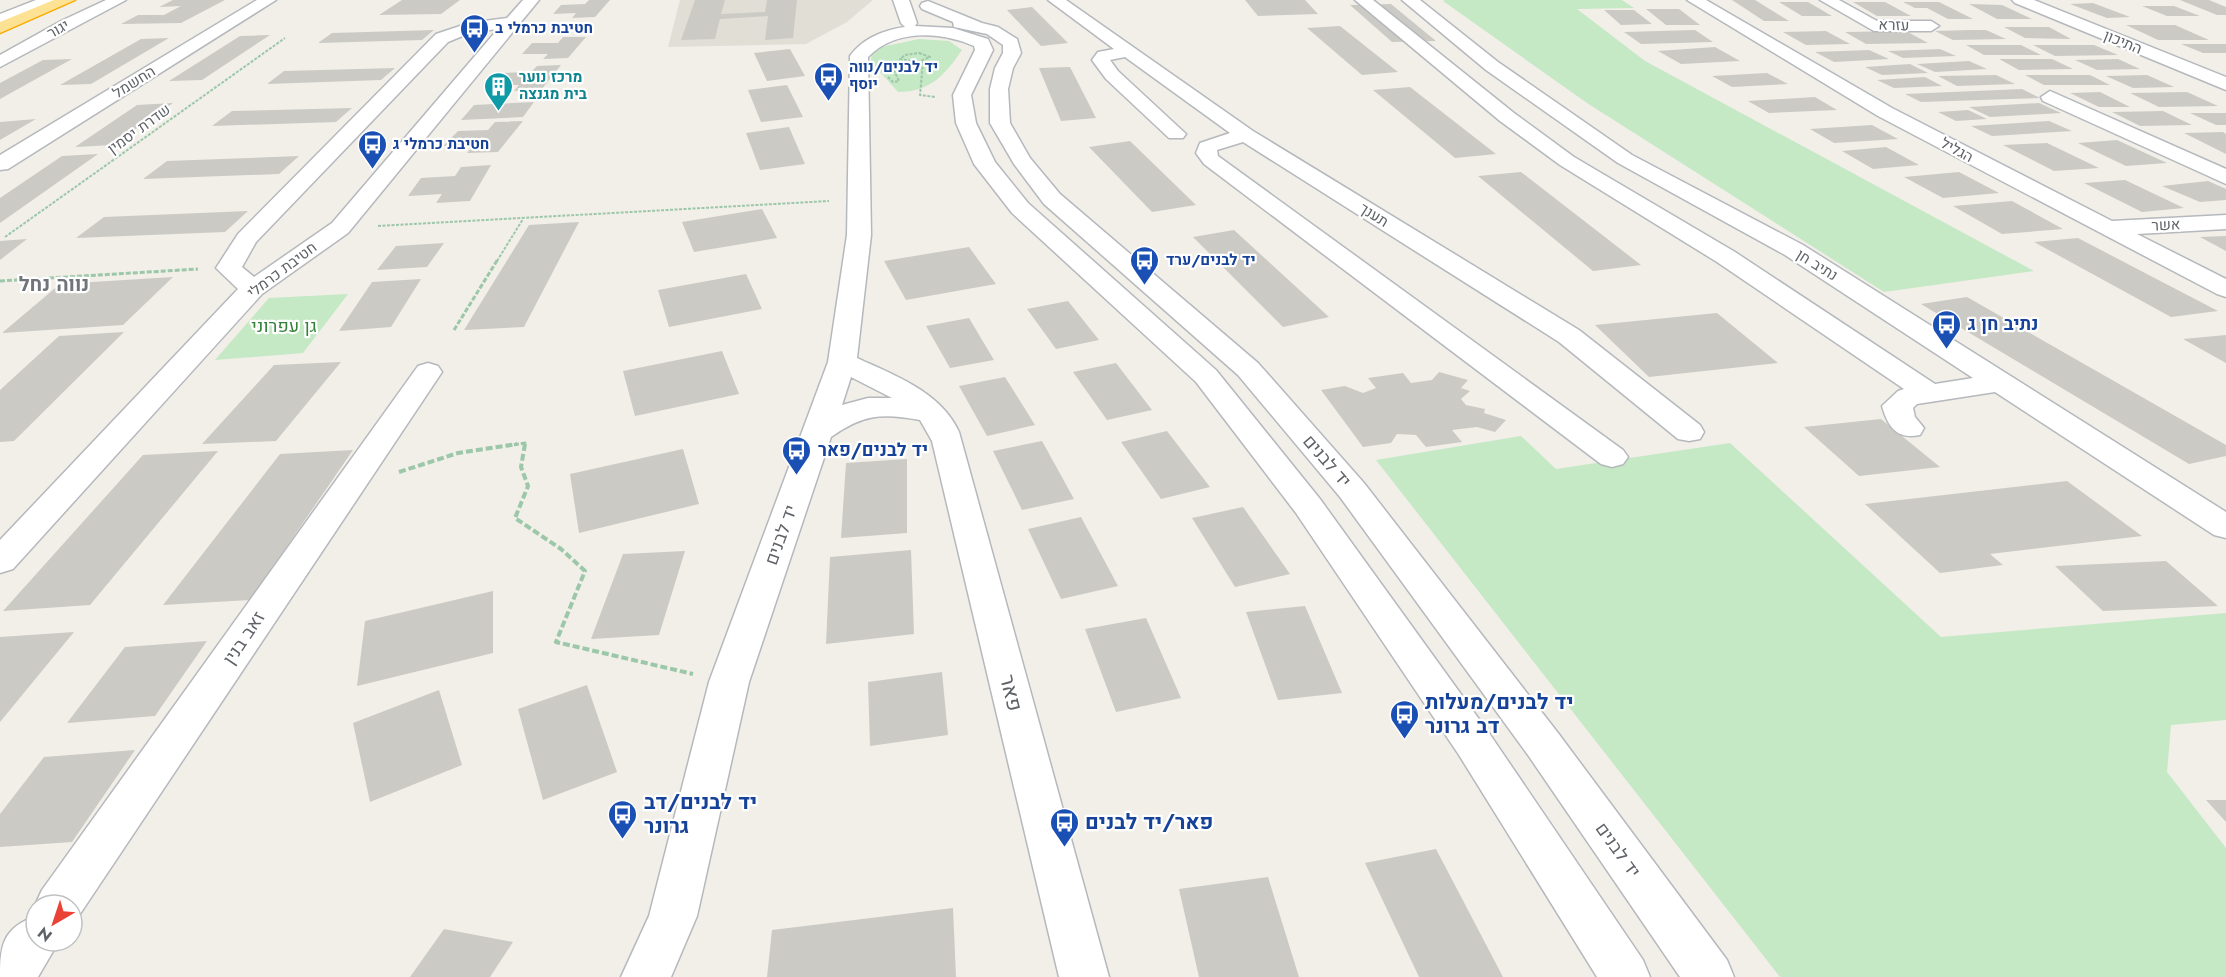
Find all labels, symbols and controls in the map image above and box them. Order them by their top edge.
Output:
bus stop icon: חטיבת כרמלי ב [458,12,490,54]
street label: עזרא [1878,13,1910,37]
street label: יגור [43,14,73,44]
place label: חטיבת כרמלי ב [495,17,593,39]
street label: התיכון [2101,24,2145,60]
place label: יד לבנים/נווה יוסף [849,56,938,95]
street label: החשמל [108,60,160,104]
bus stop icon: יד לבנים/נווה יוסף [812,60,844,102]
place label: מרכז נוער בית מגנצה [519,66,587,105]
building icon: מרכז נוער בית מגנצה [482,70,514,112]
street label: שדרת יסמין [103,99,175,159]
bus stop icon: חטיבת כרמלי ג [356,128,388,170]
street label: הגליל [1937,132,1977,168]
place label: חטיבת כרמלי ג [393,133,489,155]
street label: תענך [1355,197,1393,233]
street label: אשר [2151,213,2181,237]
street label: חטיבת כרמלי [243,237,321,303]
bus stop icon: יד לבנים/ערד [1129,244,1161,286]
street label: נתיב חן [1792,244,1842,286]
place label: יד לבנים/ערד [1166,249,1256,271]
district label: נווה נחל [19,270,89,299]
bus stop icon: נתיב חן ג [1931,308,1963,350]
place label: נתיב חן ג [1968,311,2038,337]
park label: גן עפרוני [251,313,317,339]
street label: יד לבנים [1297,429,1357,493]
bus stop icon: יד לבנים/פאר [781,434,813,476]
place label: יד לבנים/פאר [818,437,928,463]
street label: יד לבנים [758,501,804,569]
street label: זאב בנין [217,606,271,670]
street label: פאר [992,671,1030,715]
place label: יד לבנים/מעלות דב גרונר [1425,687,1574,741]
bus stop icon: יד לבנים/מעלות דב גרונר [1388,698,1420,740]
place label: יד לבנים/דב גרונר [644,787,757,841]
bus stop icon: יד לבנים/דב גרונר [607,798,639,840]
bus stop icon: פאר/יד לבנים [1048,806,1080,848]
place label: פאר/יד לבנים [1085,807,1213,837]
street label: יד לבנים [1589,817,1647,883]
north arrow [24,893,84,953]
text: N [33,921,57,947]

